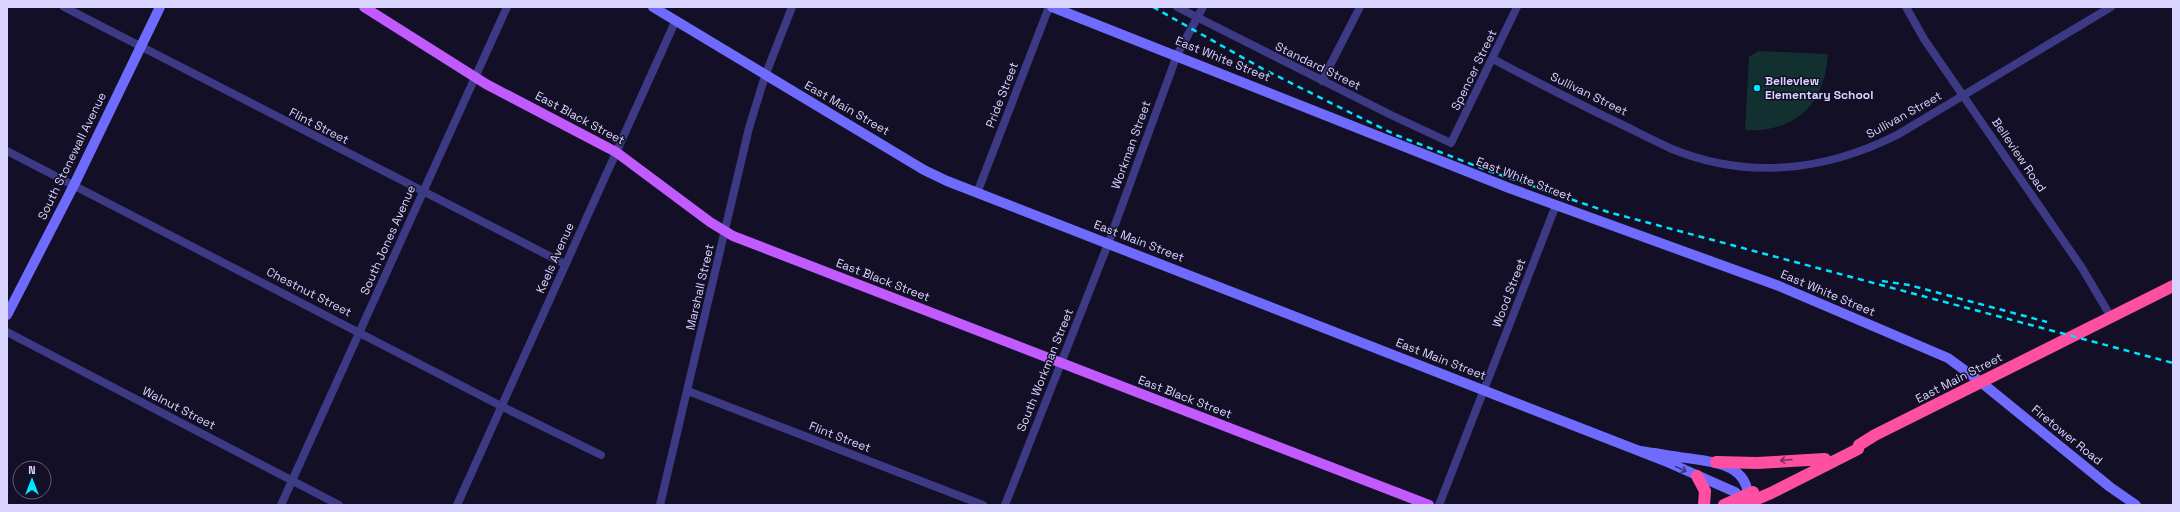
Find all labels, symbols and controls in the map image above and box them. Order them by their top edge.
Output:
street label: Spencer Street [1447,27,1501,113]
street label: East White Street [1173,33,1273,85]
street label: Standard Street [1272,38,1364,94]
street label: Pride Street [982,60,1022,130]
street label: Sullivan Street [1548,68,1630,120]
place label: Belleview Elementary School [1765,73,1873,103]
street label: East Main Street [802,77,892,139]
marker: Belleview Elementary School [1752,83,1762,93]
street label: East Black Street [532,88,628,148]
street label: Sullivan Street [1863,88,1945,142]
street label: South Stonewall Avenue [34,90,110,222]
street label: Workman Street [1108,99,1154,191]
street label: Flint Street [286,104,352,148]
street label: Belleview Road [1988,115,2050,195]
street label: East White Street [1474,153,1574,205]
street label: South Jones Avenue [357,183,419,297]
street label: East Main Street [1091,216,1187,266]
street label: Keels Avenue [532,220,578,296]
street label: Marshall Street [682,242,718,332]
street label: East Black Street [834,255,932,305]
street label: Wood Street [1489,256,1529,330]
street label: Chestnut Street [264,264,354,320]
street label: East White Street [1778,266,1878,320]
street label: South Workman Street [1013,306,1077,434]
street label: East Main Street [1393,334,1489,384]
street label: East Main Street [1913,349,2005,407]
street label: East Black Street [1136,372,1234,422]
street label: Walnut Street [140,383,218,433]
street label: Firetower Road [2028,401,2106,469]
street label: Flint Street [807,418,873,456]
one-way arrow [1780,457,1793,464]
north arrow [12,460,52,500]
text: N [28,463,36,477]
one-way arrow [1675,465,1687,473]

